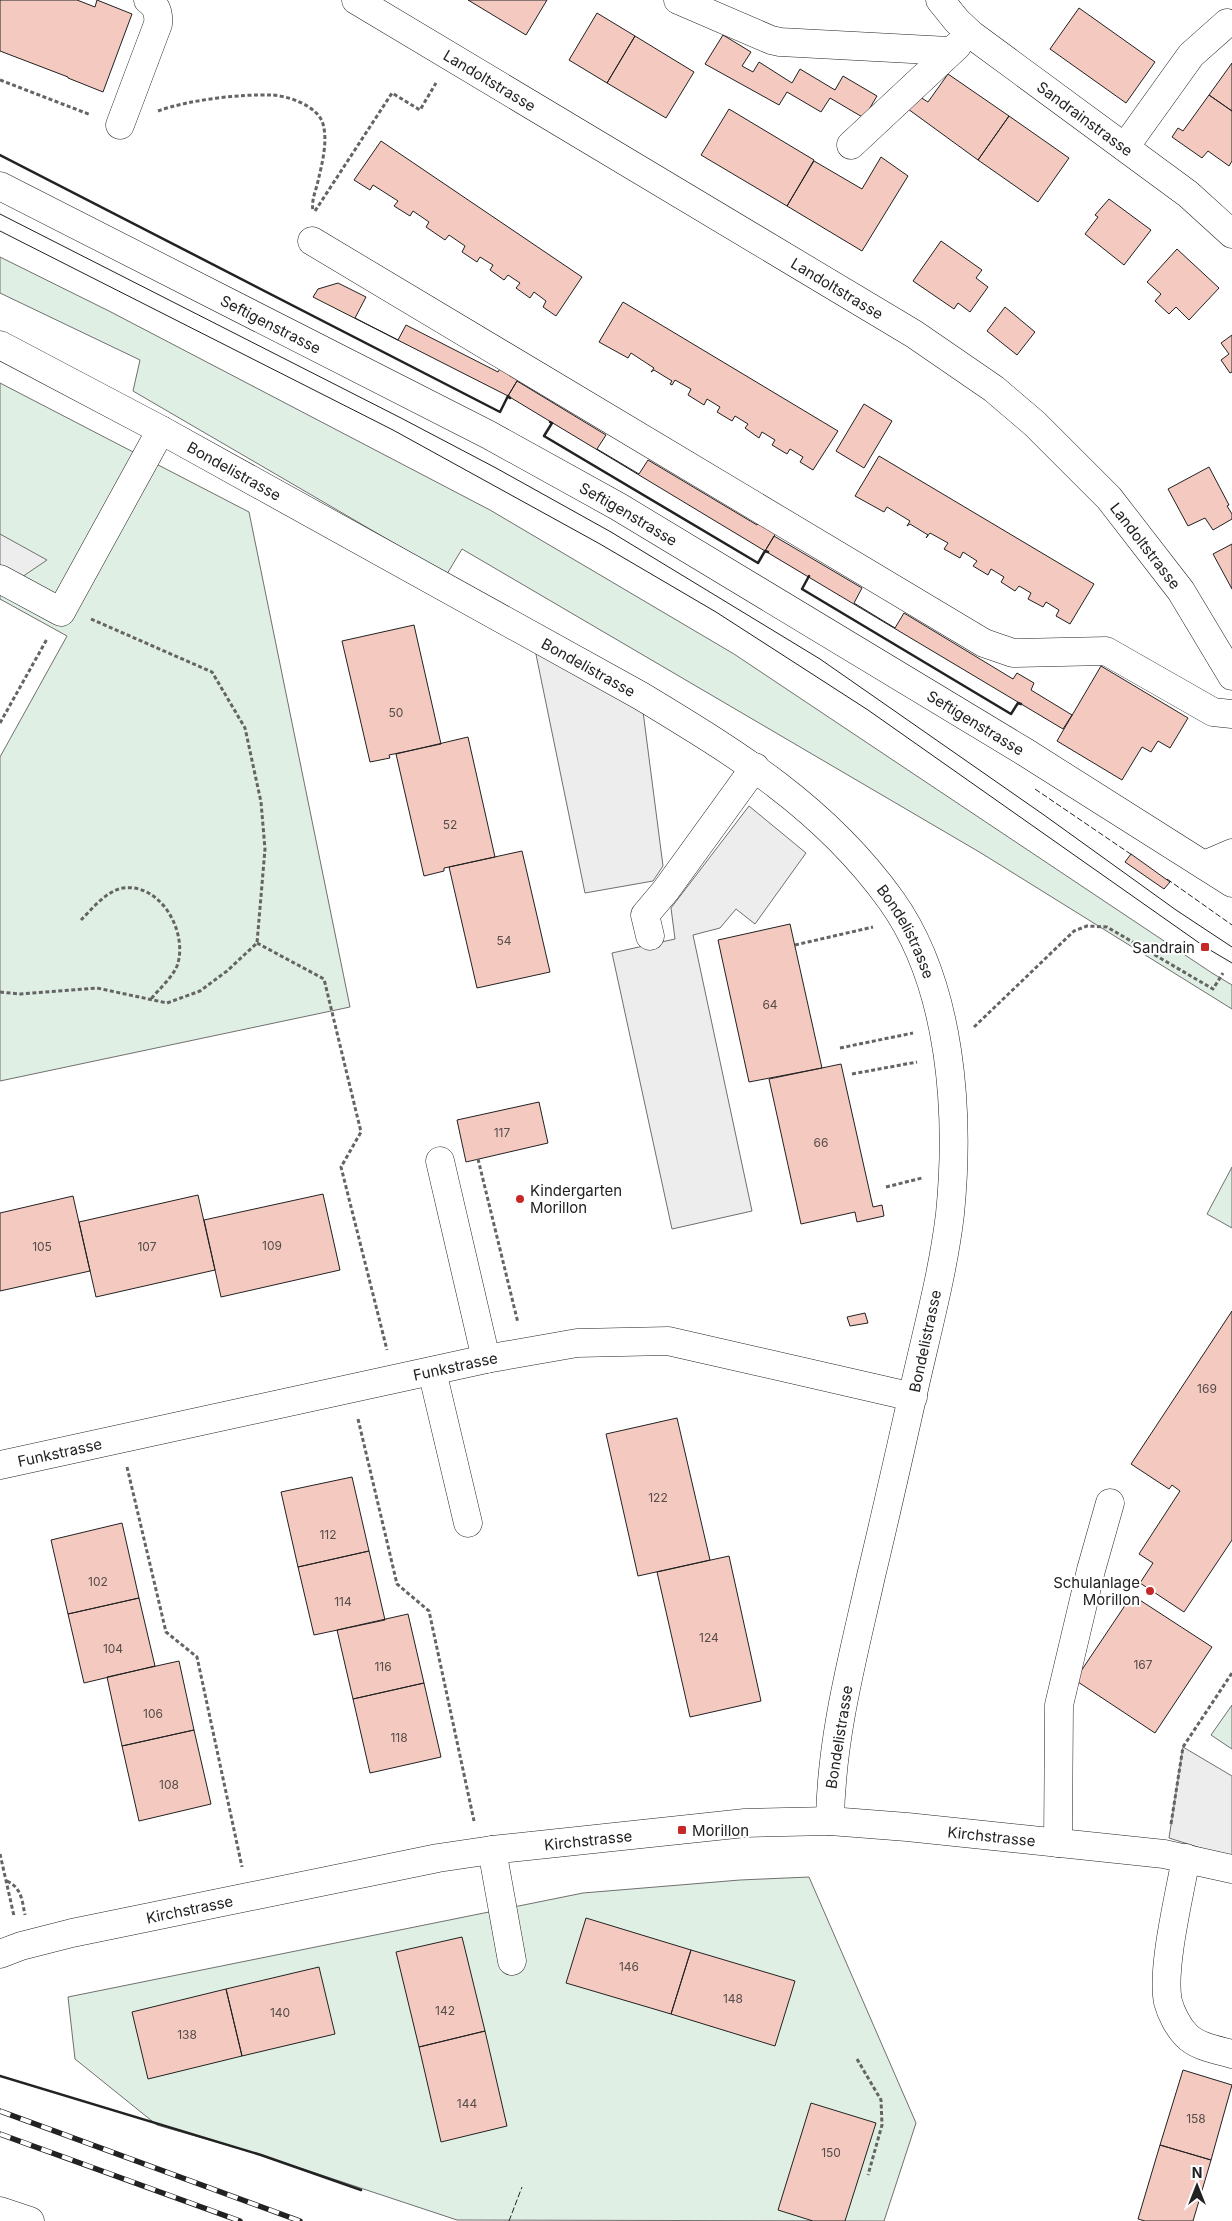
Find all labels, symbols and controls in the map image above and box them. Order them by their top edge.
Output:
street label: Landoltstrasse [440,45,539,115]
street label: Sandrainstrasse [1033,77,1137,160]
street label: Landoltstrasse [788,253,887,323]
street label: Seftigenstrasse [217,290,324,357]
street label: Bondelistrasse [184,437,285,504]
street label: Seftigenstrasse [576,478,681,550]
street label: Landoltstrasse [1106,498,1185,592]
street label: Bondelistrasse [538,633,639,701]
street label: Seftigenstrasse [924,686,1028,759]
house number: 50 [389,705,403,720]
house number: 52 [443,817,457,832]
street label: Bondelistrasse [873,880,939,981]
house number: 54 [496,933,512,948]
place label: Sandrain [1132,938,1195,957]
marker: Sandrain [1199,941,1211,953]
house number: 64 [762,997,778,1012]
house number: 117 [494,1125,510,1140]
house number: 66 [814,1135,828,1150]
place label: Kindergarten Morillon [530,1181,622,1217]
marker: Kindergarten Morillon [514,1193,526,1205]
house number: 109 [262,1238,282,1253]
house number: 105 [32,1239,52,1254]
house number: 107 [137,1239,157,1254]
street label: Bondelistrasse [905,1288,945,1394]
street label: Funkstrasse [411,1348,499,1384]
house number: 169 [1197,1381,1217,1396]
street label: Funkstrasse [16,1434,104,1470]
house number: 122 [648,1490,668,1505]
house number: 112 [319,1527,337,1542]
place label: Schulanlage Morillon [1053,1573,1140,1609]
house number: 102 [88,1574,108,1589]
marker: Schulanlage Morillon [1144,1585,1156,1597]
house number: 114 [334,1594,352,1609]
house number: 124 [699,1630,719,1645]
house number: 104 [103,1641,123,1656]
house number: 167 [1133,1657,1153,1672]
house number: 116 [374,1659,392,1674]
street label: Bondelistrasse [821,1684,857,1790]
house number: 106 [143,1706,163,1721]
house number: 118 [390,1730,408,1745]
house number: 108 [159,1777,179,1792]
place label: Morillon [692,1821,749,1840]
street label: Kirchstrasse [947,1822,1036,1850]
marker: Morillon [676,1824,688,1836]
street label: Kirchstrasse [543,1826,633,1854]
street label: Kirchstrasse [144,1891,235,1927]
house number: 146 [619,1959,639,1974]
house number: 148 [723,1991,743,2006]
house number: 142 [435,2003,455,2018]
house number: 140 [270,2005,290,2020]
house number: 138 [177,2027,197,2042]
house number: 144 [457,2096,477,2111]
house number: 158 [1186,2111,1206,2126]
house number: 150 [821,2145,841,2160]
north arrow [1172,2161,1222,2211]
text: N [1192,2164,1202,2181]

